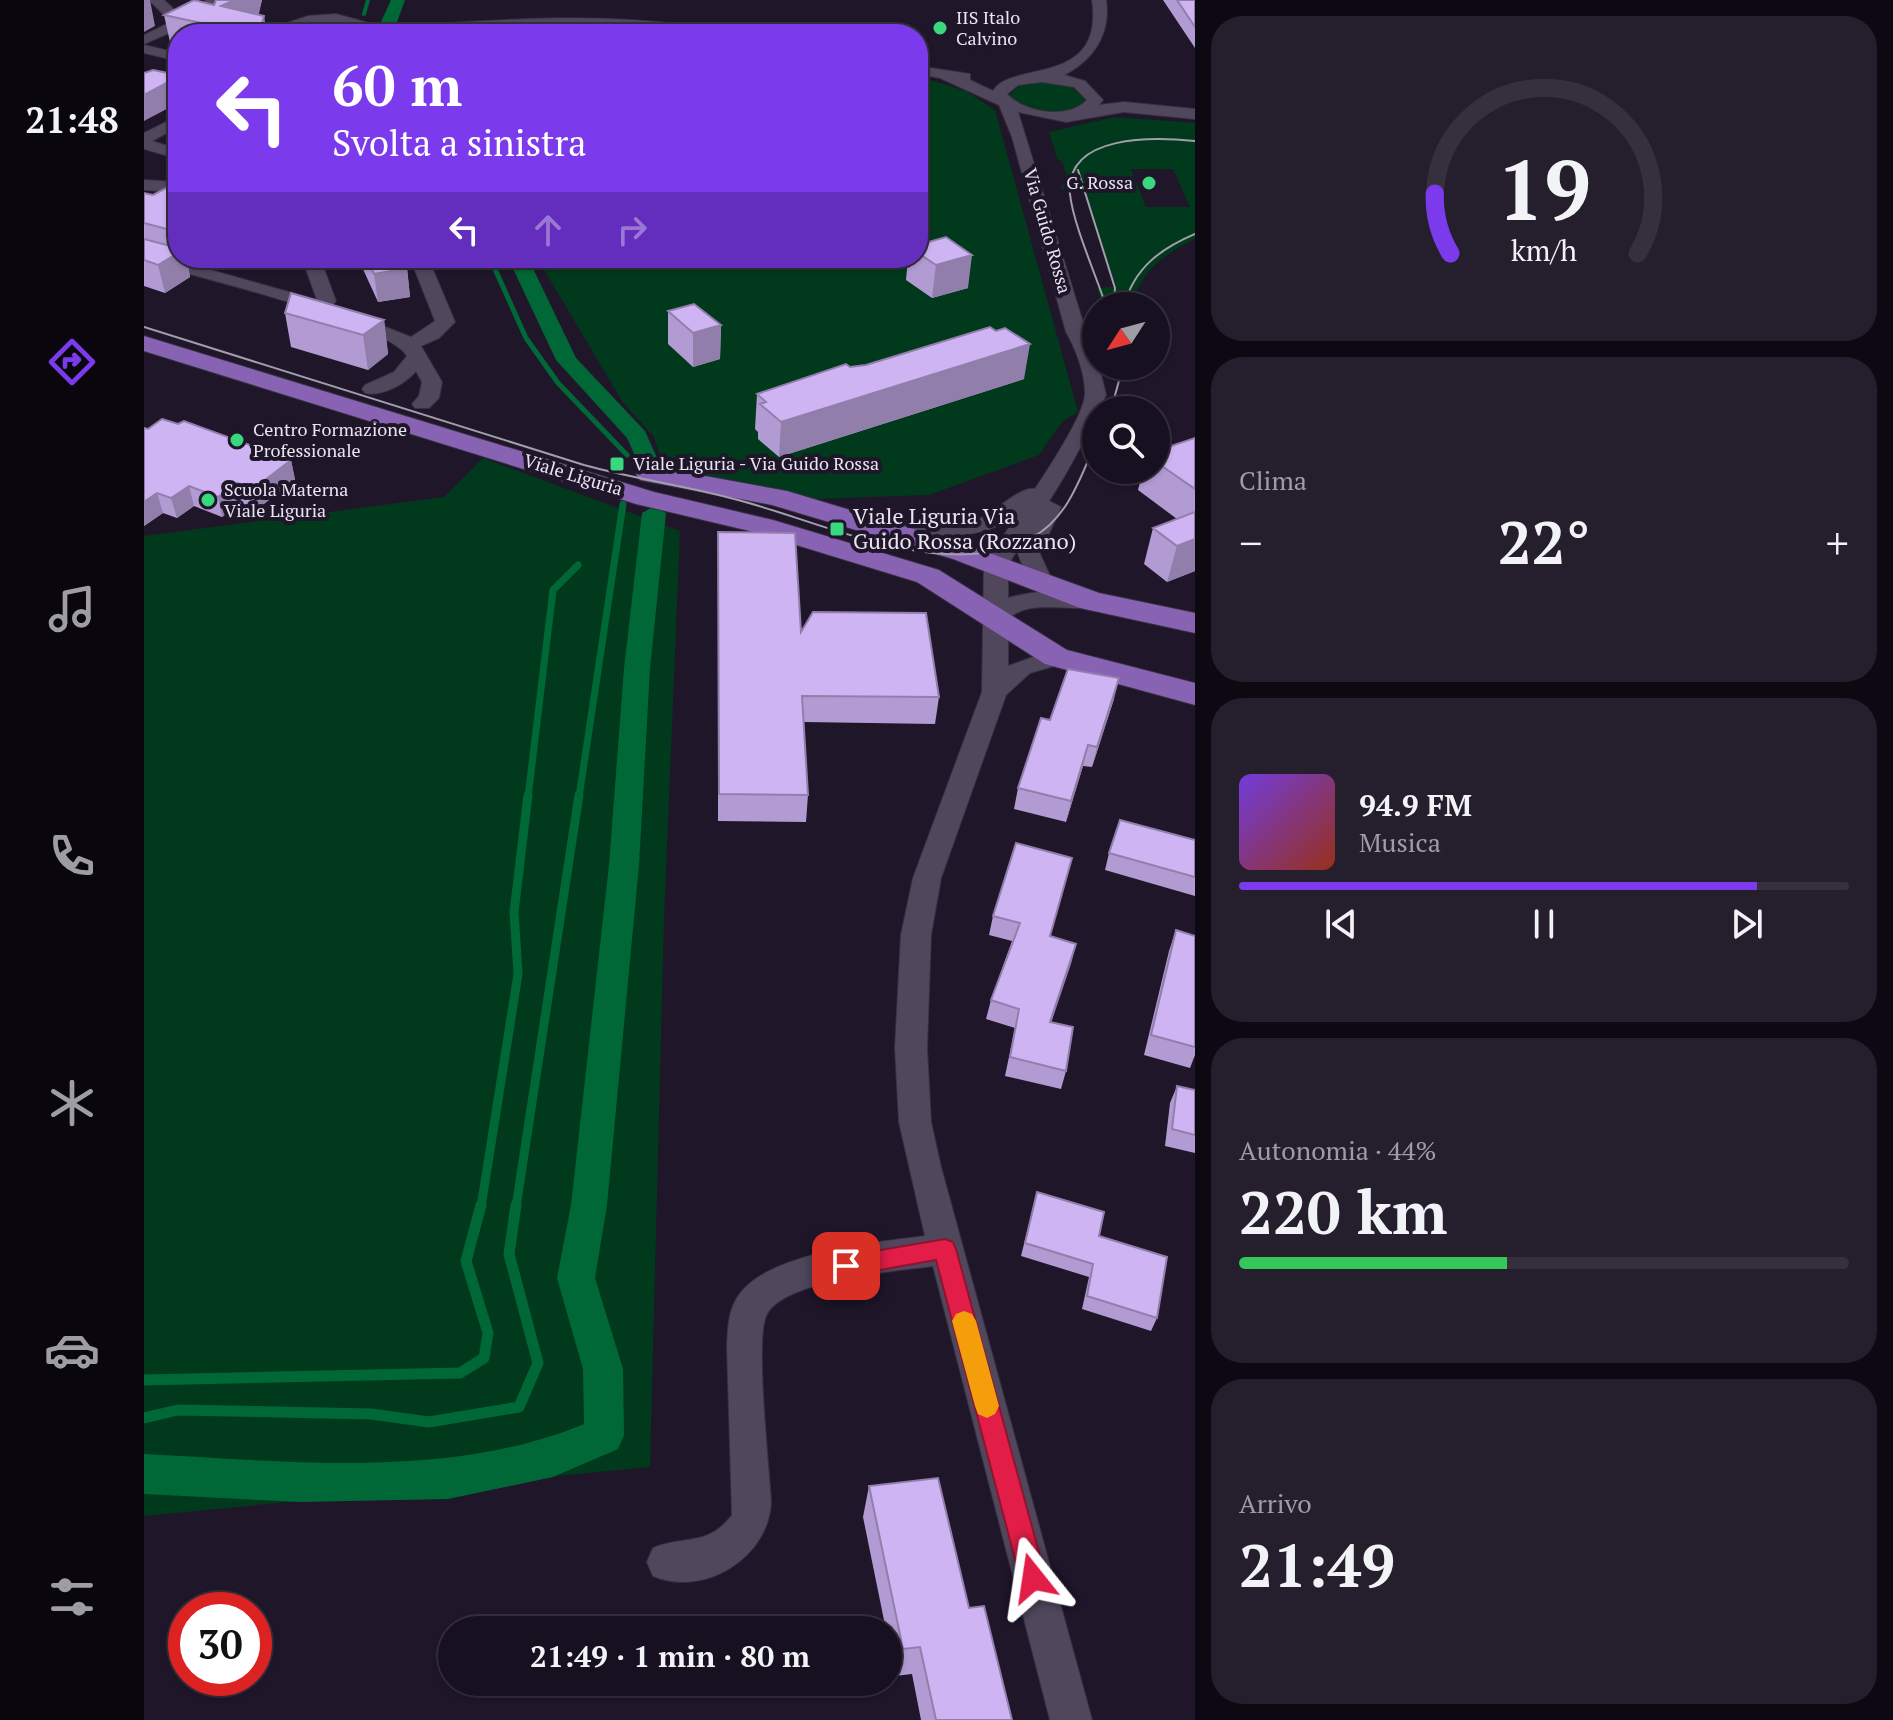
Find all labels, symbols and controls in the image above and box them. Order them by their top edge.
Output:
place label: IIS Italo Calvino [956,5,1020,50]
marker: IIS Italo Calvino [931,19,949,37]
text: 60 m [332,48,462,122]
icon: left [200,56,304,160]
text: 21:48 [25,96,119,143]
text: Svolta a sinistra [332,119,586,166]
text: 19 [1497,134,1591,244]
street label: Via Guido Rossa [1019,165,1077,296]
place label: G. Rossa [1066,170,1133,194]
marker: G. Rossa [1140,174,1158,192]
icon: left [442,208,486,252]
icon: ahead [526,208,570,252]
icon: right [610,208,654,252]
text: km/h [1511,232,1577,270]
north arrow [1082,292,1170,380]
map controls [1082,292,1170,484]
icon: directions [44,334,100,390]
button: search [1082,396,1170,484]
place label: Centro Formazione Professionale [253,417,407,462]
marker: Centro Formazione Professionale [228,431,246,449]
street label: Viale Liguria [521,448,626,500]
place label: Viale Liguria - Via Guido Rossa [633,451,879,475]
marker: Viale Liguria - Via Guido Rossa [608,455,626,473]
text: Clima [1239,463,1307,497]
place label: Scuola Materna Viale Liguria [224,477,348,522]
marker: Scuola Materna Viale Liguria [199,491,217,509]
place label: Viale Liguria Via Guido Rossa (Rozzano) [853,501,1076,555]
text: 22° [1498,502,1590,581]
text: − [1239,513,1262,572]
text: + [1826,513,1849,572]
marker: Viale Liguria Via Guido Rossa (Rozzano) [828,520,846,538]
icon: music [44,581,100,637]
text: 94.9 FM [1359,785,1472,825]
text: Musica [1359,825,1441,859]
icon: phone [44,828,100,884]
icon: previous [1319,902,1363,946]
icon: pause [1522,902,1566,946]
icon: next [1725,902,1769,946]
icon: climate [44,1075,100,1131]
text: Autonomia · 44% [1239,1133,1437,1167]
text: 220 km [1239,1172,1447,1251]
pin [812,1232,880,1300]
icon: arrive [824,1244,868,1288]
icon: car [44,1322,100,1378]
text: Arrivo [1239,1486,1312,1520]
text: 21:49 [1239,1525,1395,1604]
position arrow [991,1536,1075,1620]
icon: filters [44,1569,100,1625]
speed limit sign: 30 [168,1592,272,1696]
text: 21:49 · 1 min · 80 m [530,1636,810,1676]

